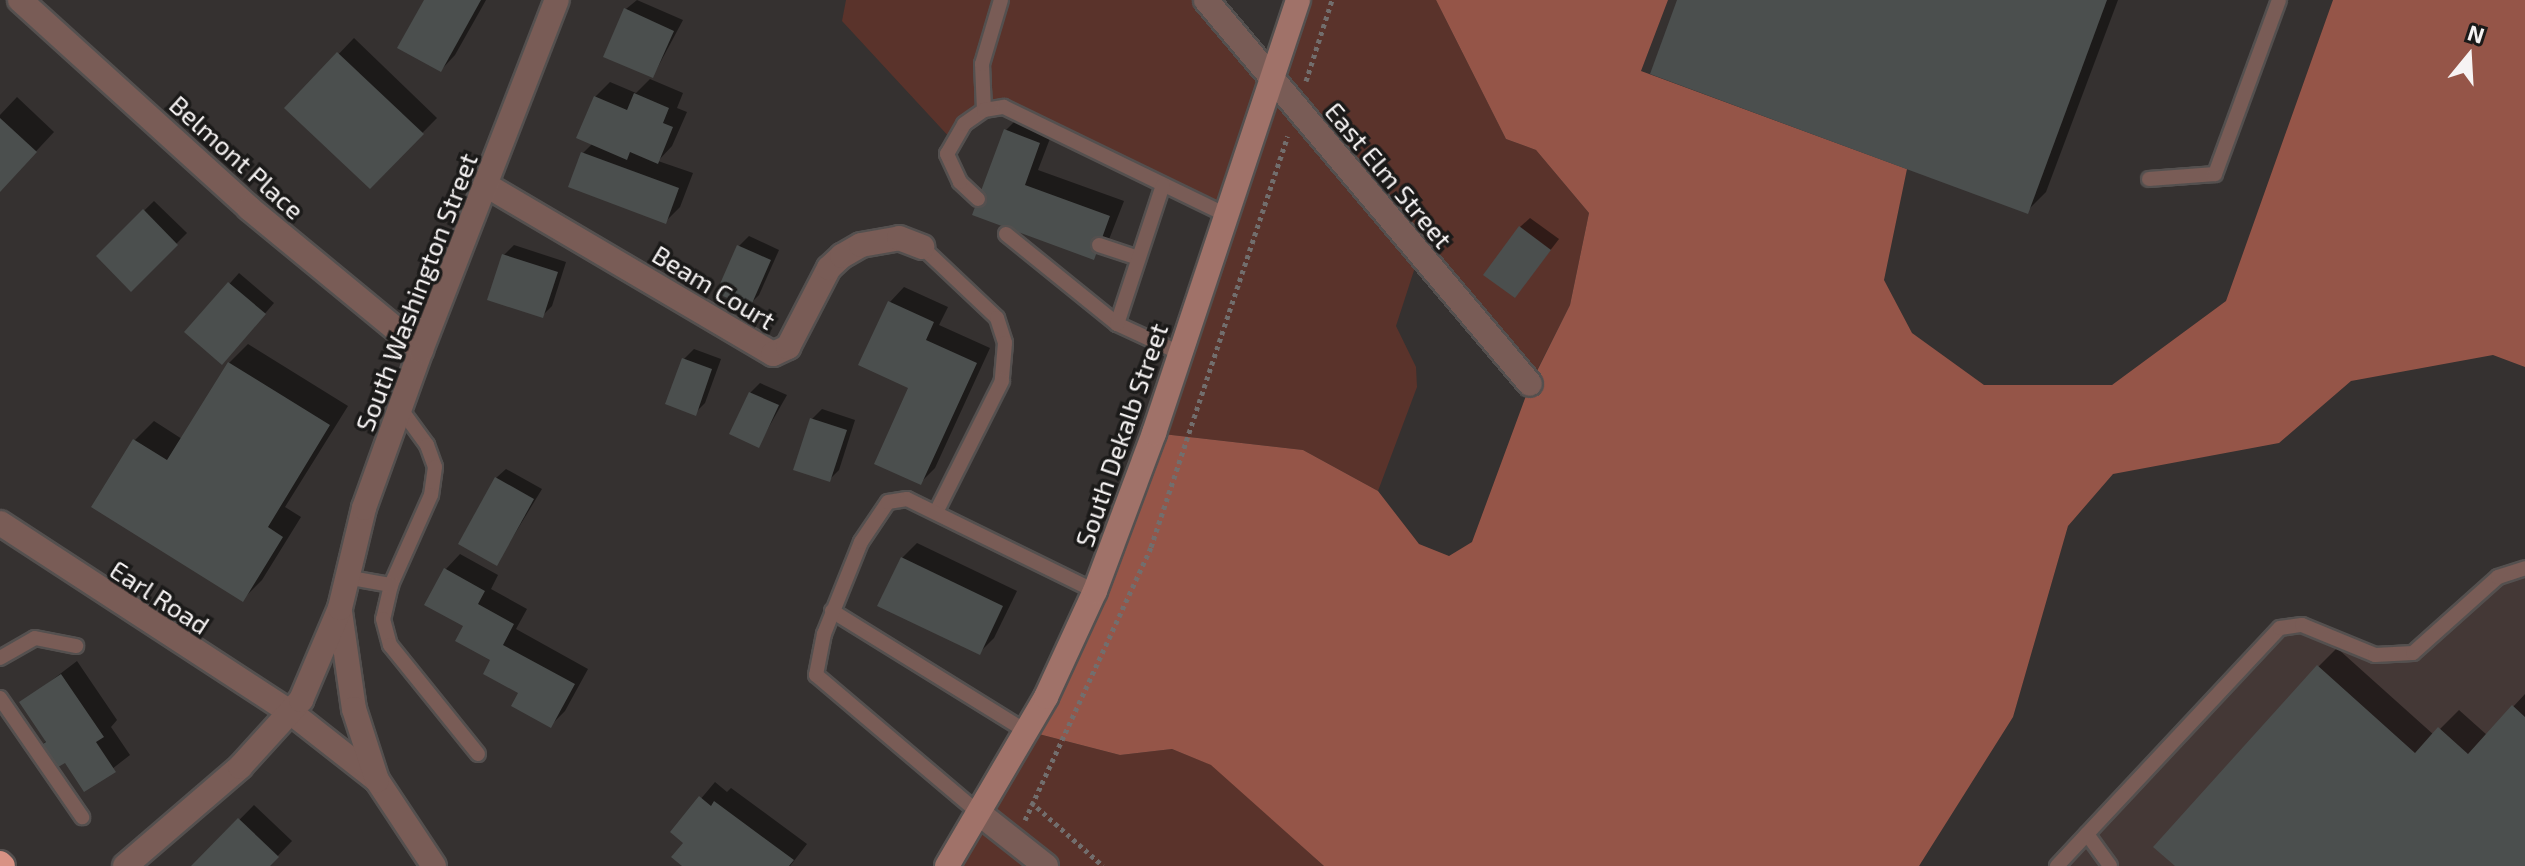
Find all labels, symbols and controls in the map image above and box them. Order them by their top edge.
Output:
north arrow [2429,16,2509,96]
text: N [2465,18,2488,48]
street label: Belmont Place [163,89,311,225]
street label: East Elm Street [1319,96,1459,254]
street label: South Washington Street [348,148,484,436]
street label: Beam Court [647,238,781,336]
street label: South Dekalb Street [1068,319,1174,551]
street label: Earl Road [104,553,216,641]

